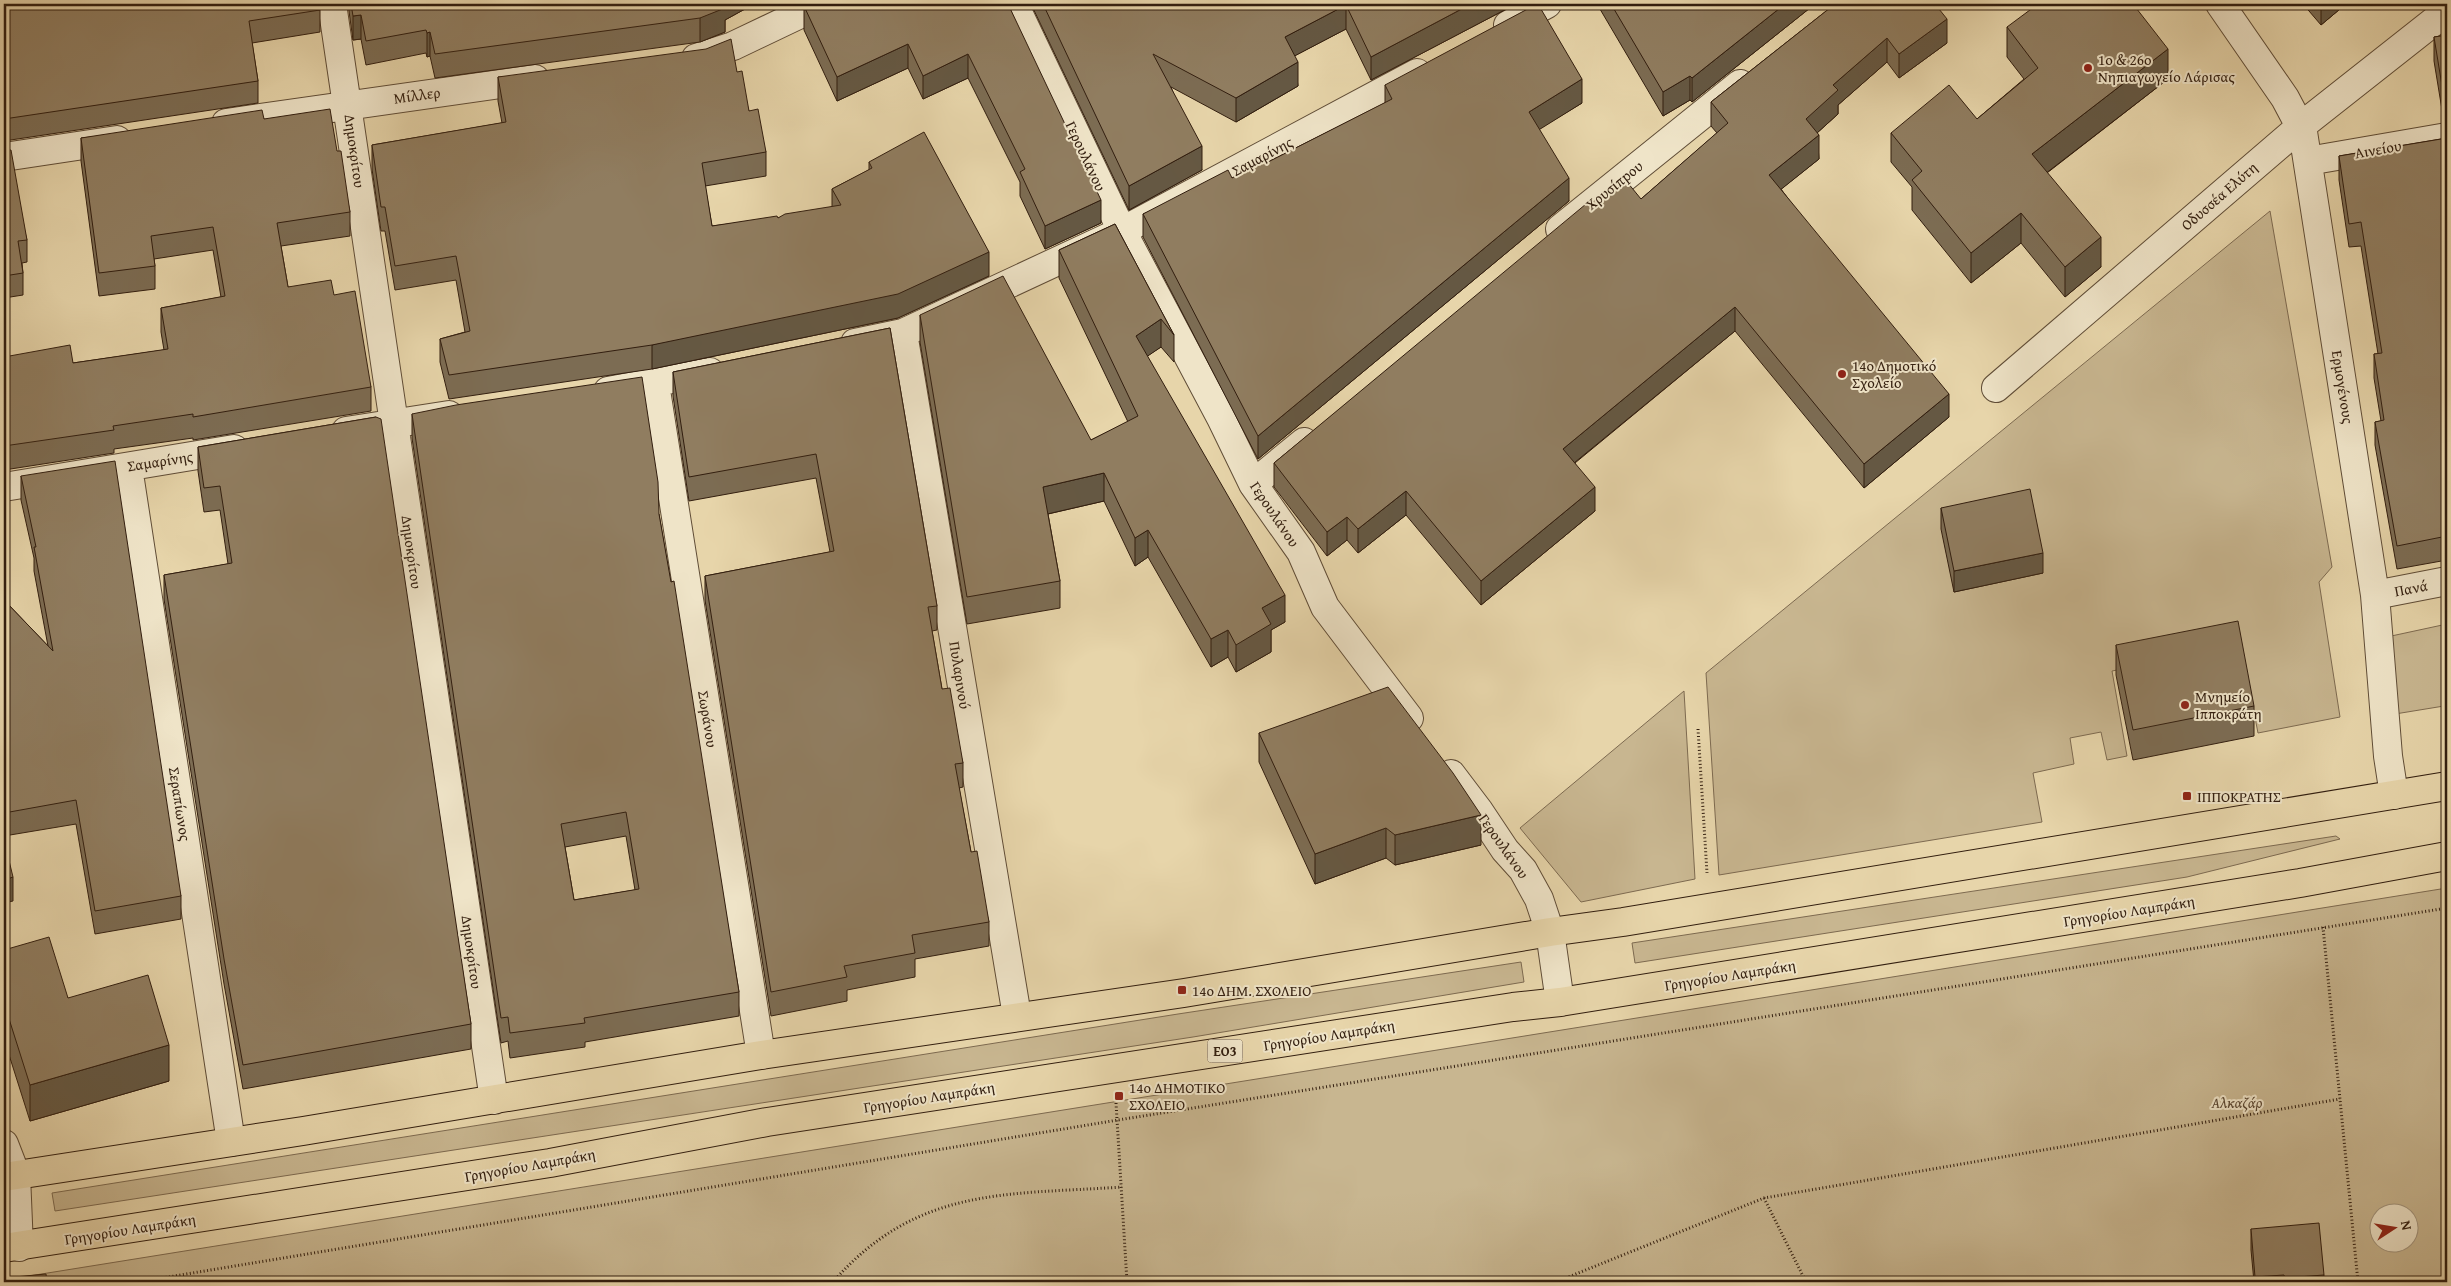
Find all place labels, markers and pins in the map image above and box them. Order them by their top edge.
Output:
place label: 1ο & 26ο Νηπιαγωγείο Λάρισας [2098,49,2235,87]
marker: 1ο & 26ο Νηπιαγωγείο Λάρισας [2082,62,2094,74]
place label: 14ο Δημοτικό Σχολείο [1852,355,1936,393]
marker: 14ο Δημοτικό Σχολείο [1836,368,1848,380]
place label: Μνημείο Ιπποκράτη [2195,686,2262,724]
marker: Μνημείο Ιπποκράτη [2179,699,2191,711]
place label: ΙΠΠΟΚΡΑΤΗΣ [2197,786,2281,807]
marker: ΙΠΠΟΚΡΑΤΗΣ [2181,790,2193,802]
place label: 14ο ΔΗΜ. ΣΧΟΛΕΙΟ [1192,980,1311,1001]
marker: 14ο ΔΗΜ. ΣΧΟΛΕΙΟ [1176,984,1188,996]
place label: 14ο ΔΗΜΟΤΙΚΟ ΣΧΟΛΕΙΟ [1129,1077,1225,1115]
marker: 14ο ΔΗΜΟΤΙΚΟ ΣΧΟΛΕΙΟ [1113,1090,1125,1102]

